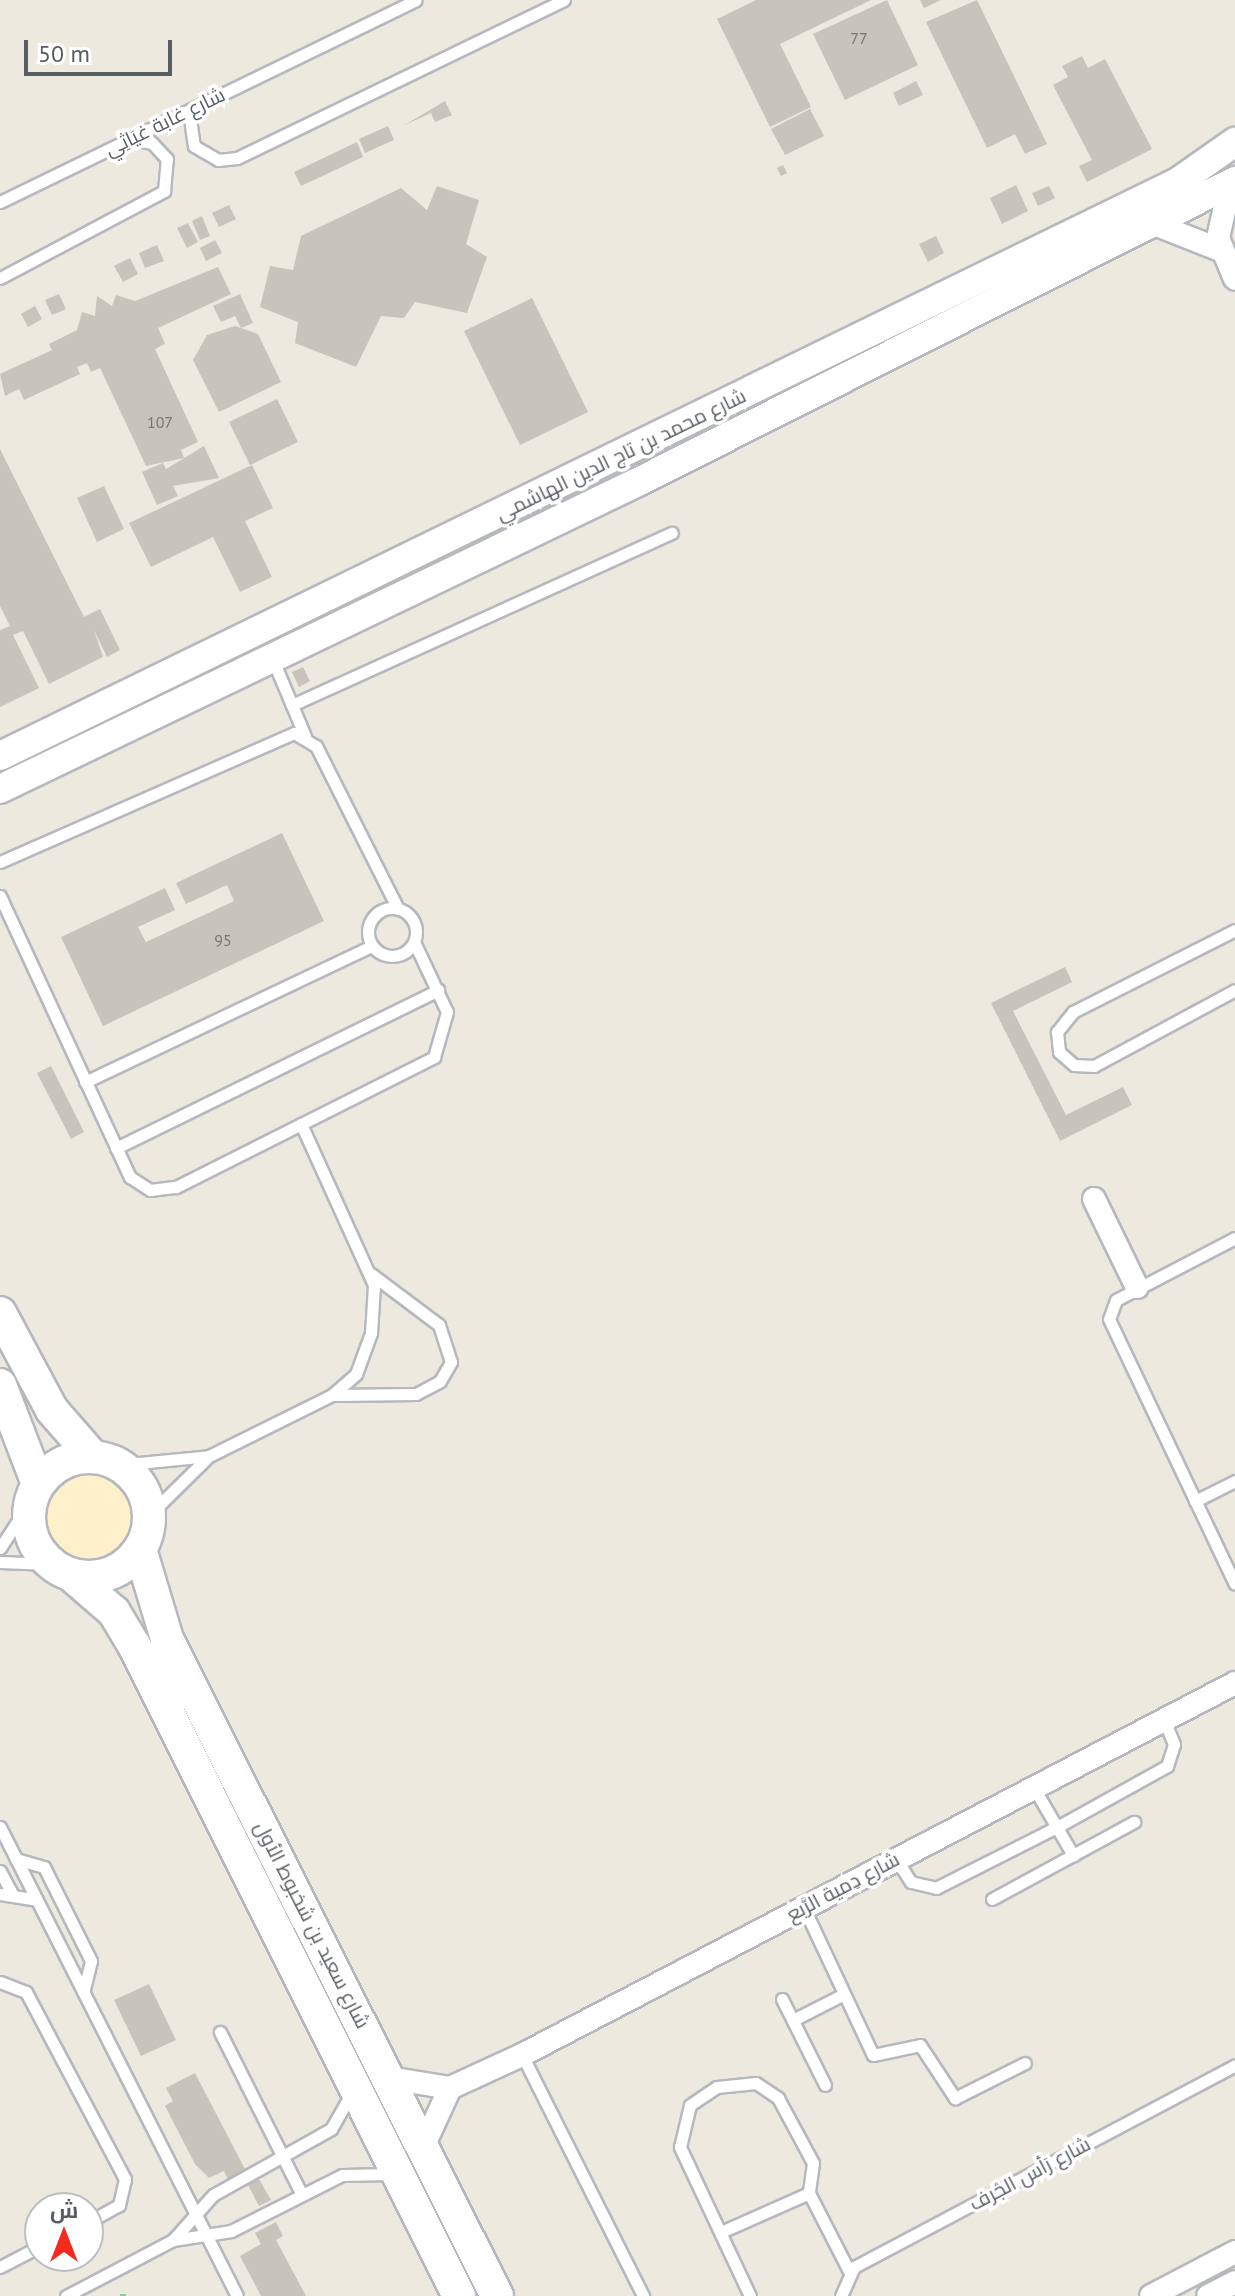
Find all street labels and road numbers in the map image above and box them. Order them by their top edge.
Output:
street label: شارع غابة غيَاثِي [101,83,229,161]
street label: شارع محمد بن تاج الدين الهاشمي [492,384,750,526]
street label: شارع سعيد بن شخبوط الأول [249,1818,375,2032]
street label: شارع دِمية الرَّبع [783,1847,903,1927]
street label: شارع رَأس الجُرف [965,2132,1095,2216]

